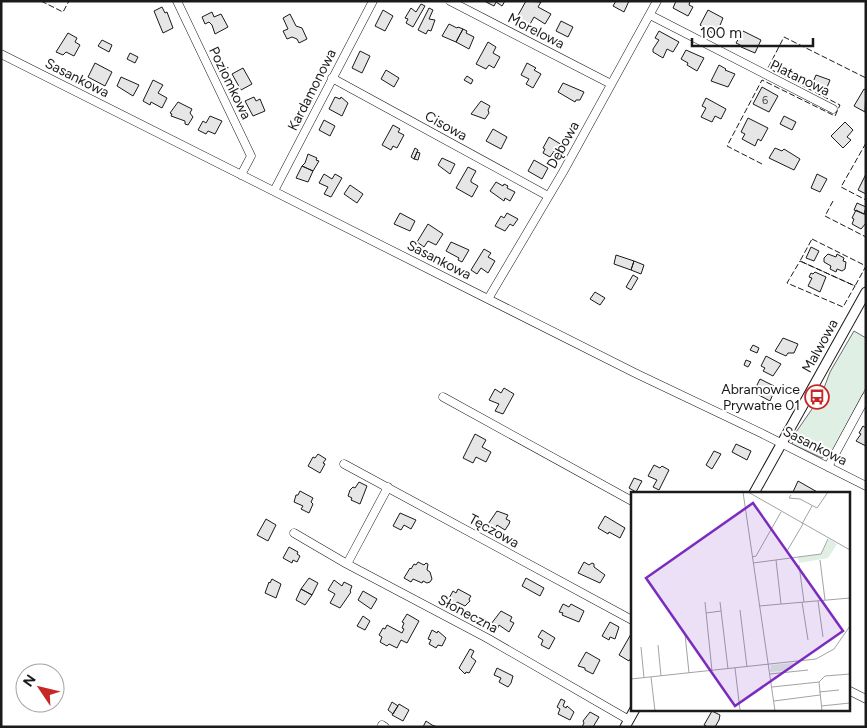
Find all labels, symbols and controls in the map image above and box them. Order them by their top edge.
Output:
street label: Morelowa [505,10,567,52]
scale bar [692,15,813,47]
text: 100 m [700,24,742,42]
street label: Poziomkowa [205,44,255,122]
street label: Kardamonowa [284,46,340,134]
street label: Sasankowa [42,55,112,101]
street label: Platanowa [767,56,833,100]
house number: 6 [762,94,768,107]
street label: Cisowa [422,107,470,145]
street label: Dębowa [543,118,583,172]
street label: Sasankowa [404,237,474,283]
street label: Malwowa [798,316,842,376]
place label: Abramowice Prywatne 01 [721,381,800,414]
bus stop icon: Abramowice Prywatne 01 [804,384,830,410]
street label: Sasankowa [780,423,850,469]
inset map [631,492,850,710]
street label: Tęczowa [466,510,522,552]
street label: Słoneczna [435,591,501,637]
north arrow [15,663,65,713]
text: N [20,672,40,690]

